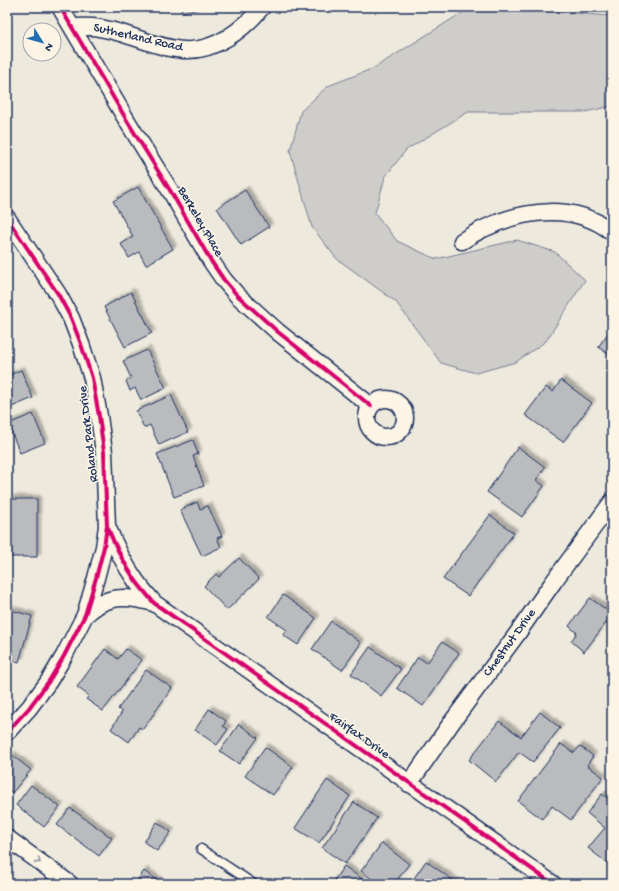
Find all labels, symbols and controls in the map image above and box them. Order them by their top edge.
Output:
street label: Sutherland Road [92,20,185,56]
north arrow [22,22,62,62]
text: N [41,40,55,53]
street label: Berkeley Place [174,184,226,260]
street label: Roland Park Drive [76,385,102,483]
street label: Chestnut Drive [480,606,540,680]
street label: Fairfax Drive [325,709,393,763]
one-way arrow [34,856,41,863]

